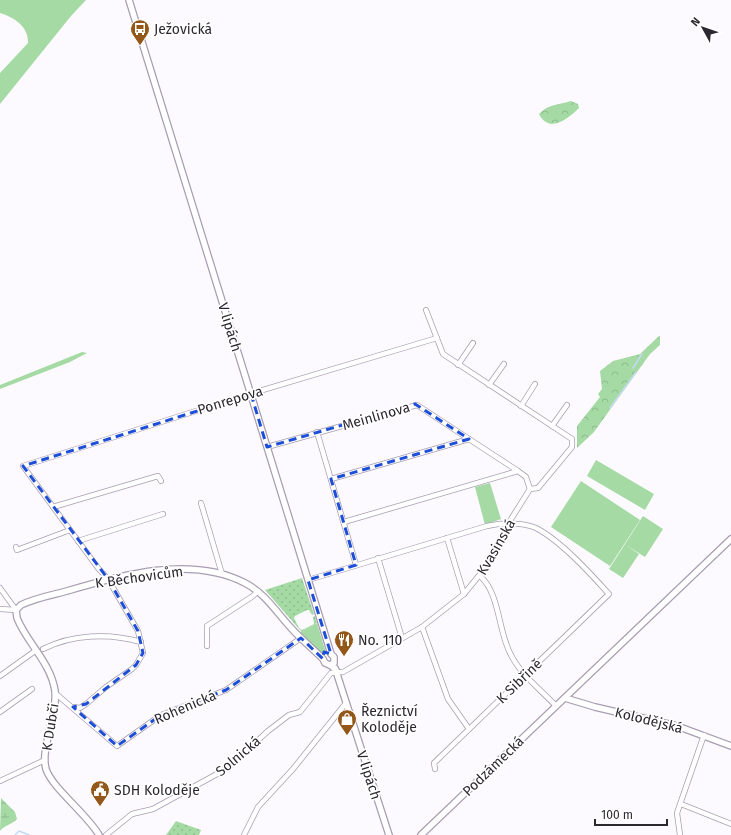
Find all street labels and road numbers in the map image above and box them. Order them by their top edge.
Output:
street label: V lipách [214,301,245,354]
street label: Ponrepova [195,382,265,418]
street label: Meinlinova [340,399,412,434]
street label: Kvasinská [474,516,519,578]
street label: K Běchovicům [94,563,184,592]
street label: K Sibřině [493,655,546,707]
street label: Rohenická [152,687,219,728]
street label: K Dubči [38,702,63,752]
street label: Kolodějská [613,704,685,737]
street label: Solnická [212,733,264,780]
street label: Podzámecká [459,733,528,800]
street label: V lipách [353,749,384,802]

